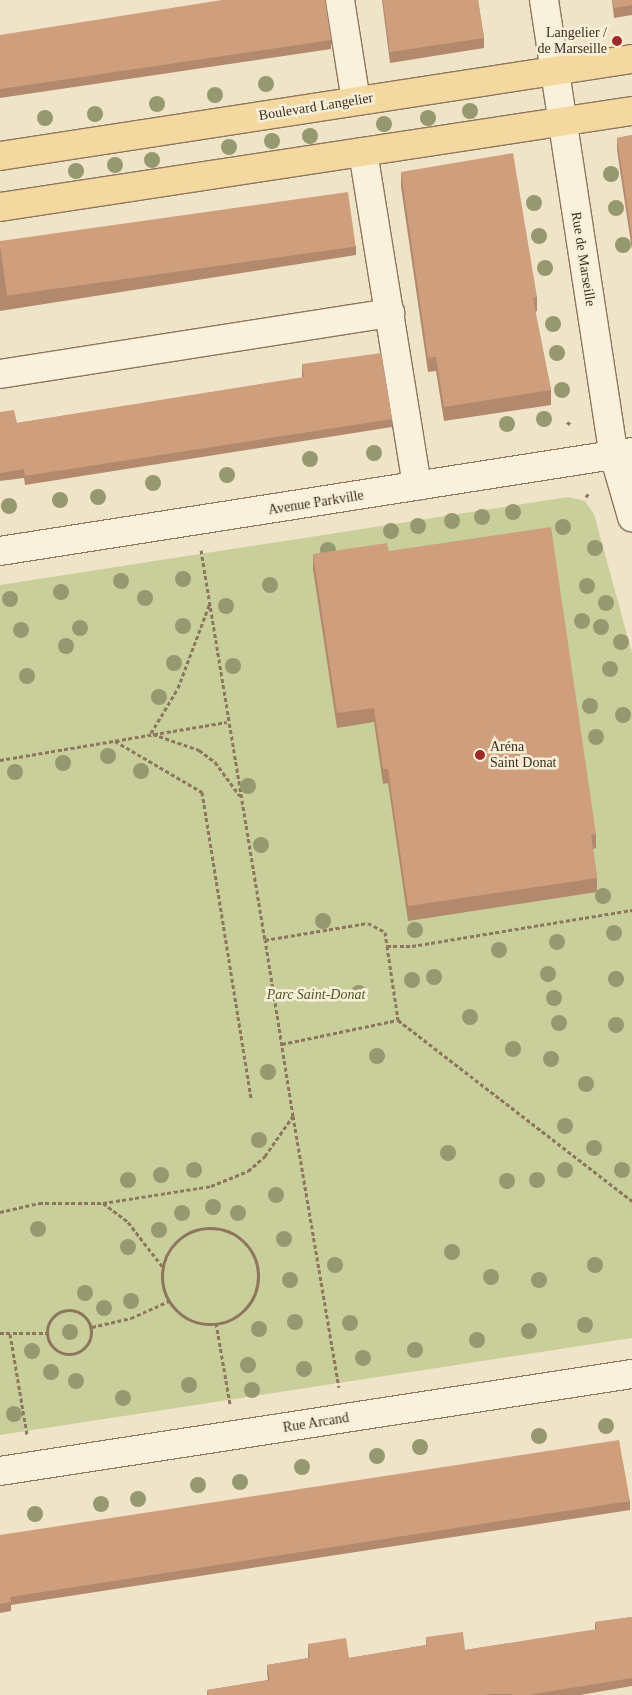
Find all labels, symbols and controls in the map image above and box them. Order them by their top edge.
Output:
place label: Langelier / de Marseille [537,25,607,58]
marker: Langelier / de Marseille [611,35,623,47]
street label: Boulevard Langelier [258,90,374,124]
street label: Rue de Marseille [567,210,599,308]
street label: Avenue Parkville [267,487,365,519]
place label: Aréna Saint Donat [490,739,556,772]
marker: Aréna Saint Donat [474,749,486,761]
park label: Parc Saint-Donat [267,987,365,1003]
street label: Rue Arcand [281,1409,351,1437]

